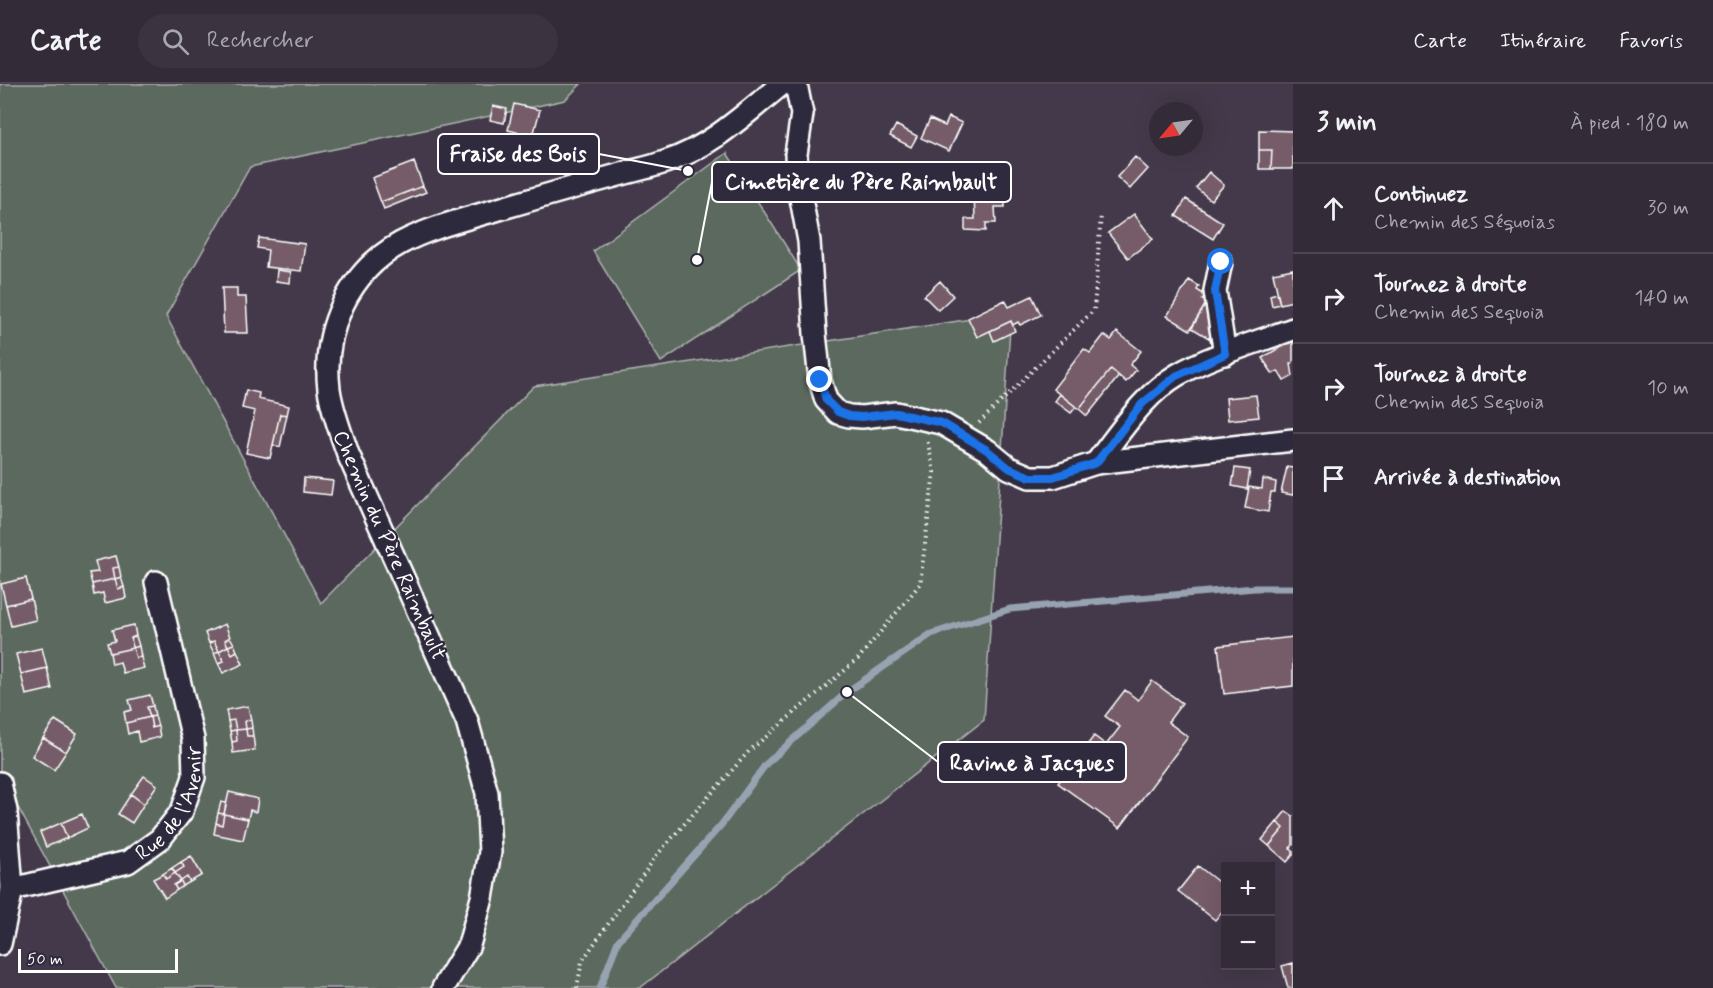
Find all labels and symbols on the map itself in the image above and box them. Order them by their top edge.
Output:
north arrow [1149,102,1203,156]
callout: Fraise des Bois [438,134,599,174]
text: Fraise des Bois [449,141,587,169]
callout: Cimetière du Père Raimbault [712,162,1011,202]
text: Cimetière du Père Raimbault [725,169,998,197]
route start [1207,248,1233,274]
route end [806,366,832,392]
street label: Chemin du Père Raimbault [326,426,453,665]
callout: Ravine à Jacques [938,742,1126,782]
street label: Rue de l'Avenir [130,745,210,867]
text: Ravine à Jacques [950,750,1114,778]
scale bar [18,946,178,974]

